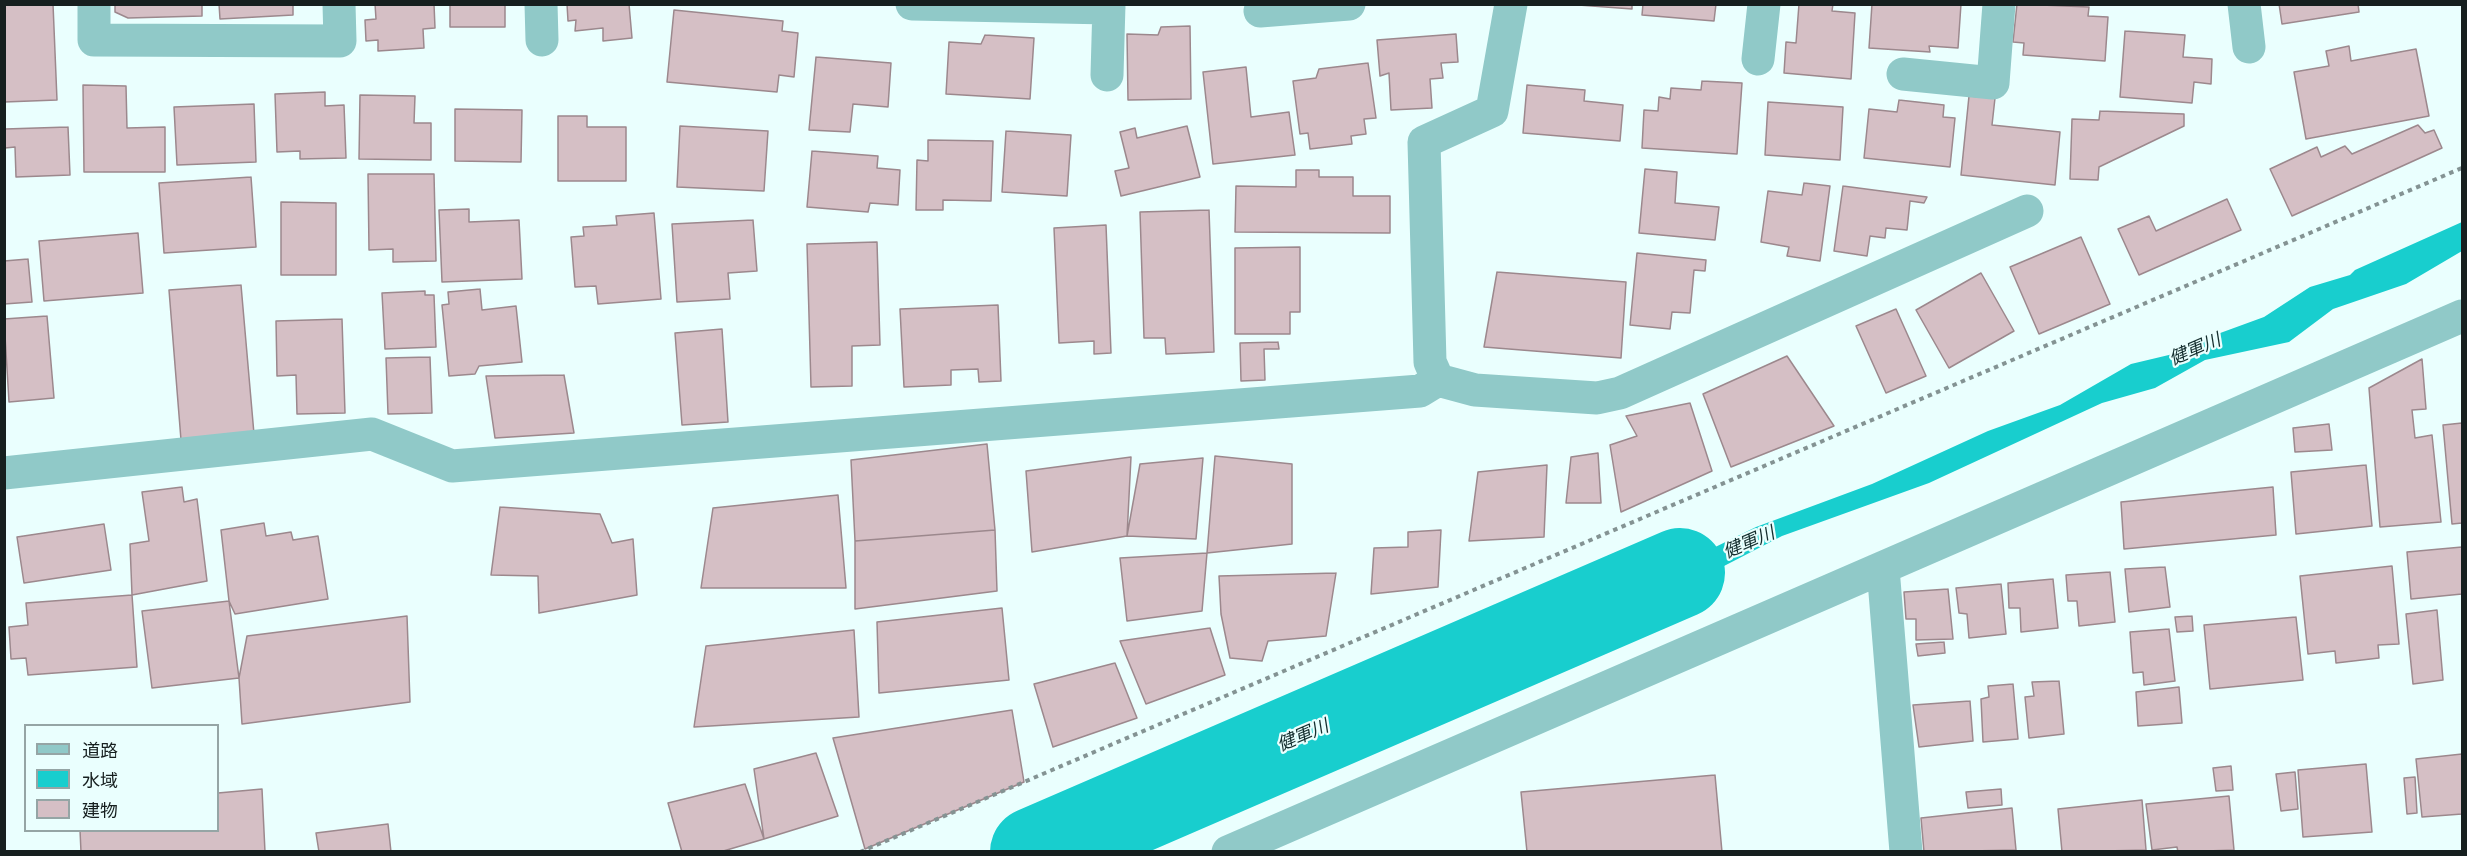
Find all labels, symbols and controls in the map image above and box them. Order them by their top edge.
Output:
water label: 健軍川 [2166,330,2224,370]
water label: 健軍川 [1720,523,1778,563]
water label: 健軍川 [1274,716,1332,756]
legend [24,724,219,832]
text: 道路 [82,739,118,762]
text: 水域 [82,769,118,792]
text: 建物 [82,799,118,822]

